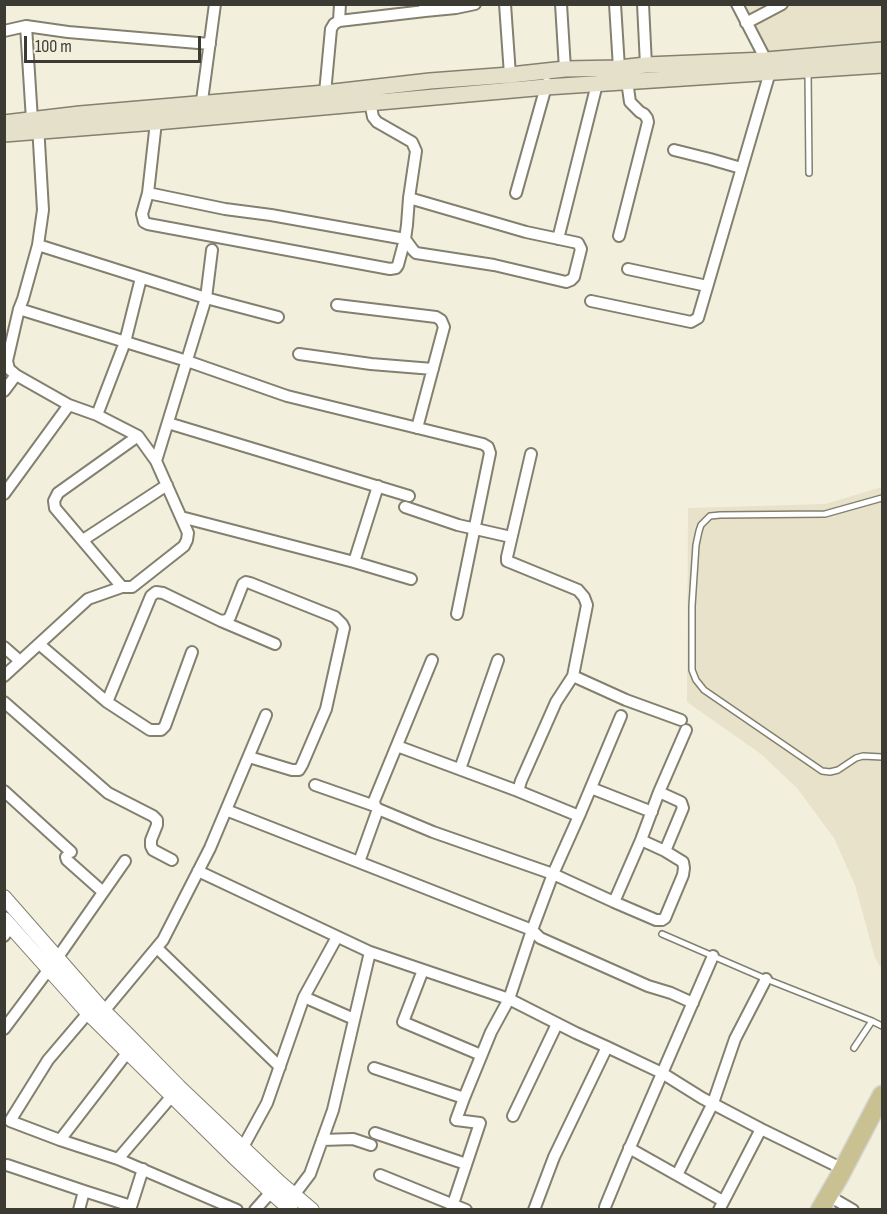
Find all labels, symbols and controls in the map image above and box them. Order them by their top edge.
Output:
scale bar [27,24,204,62]
text: 100 m [35,36,72,57]

